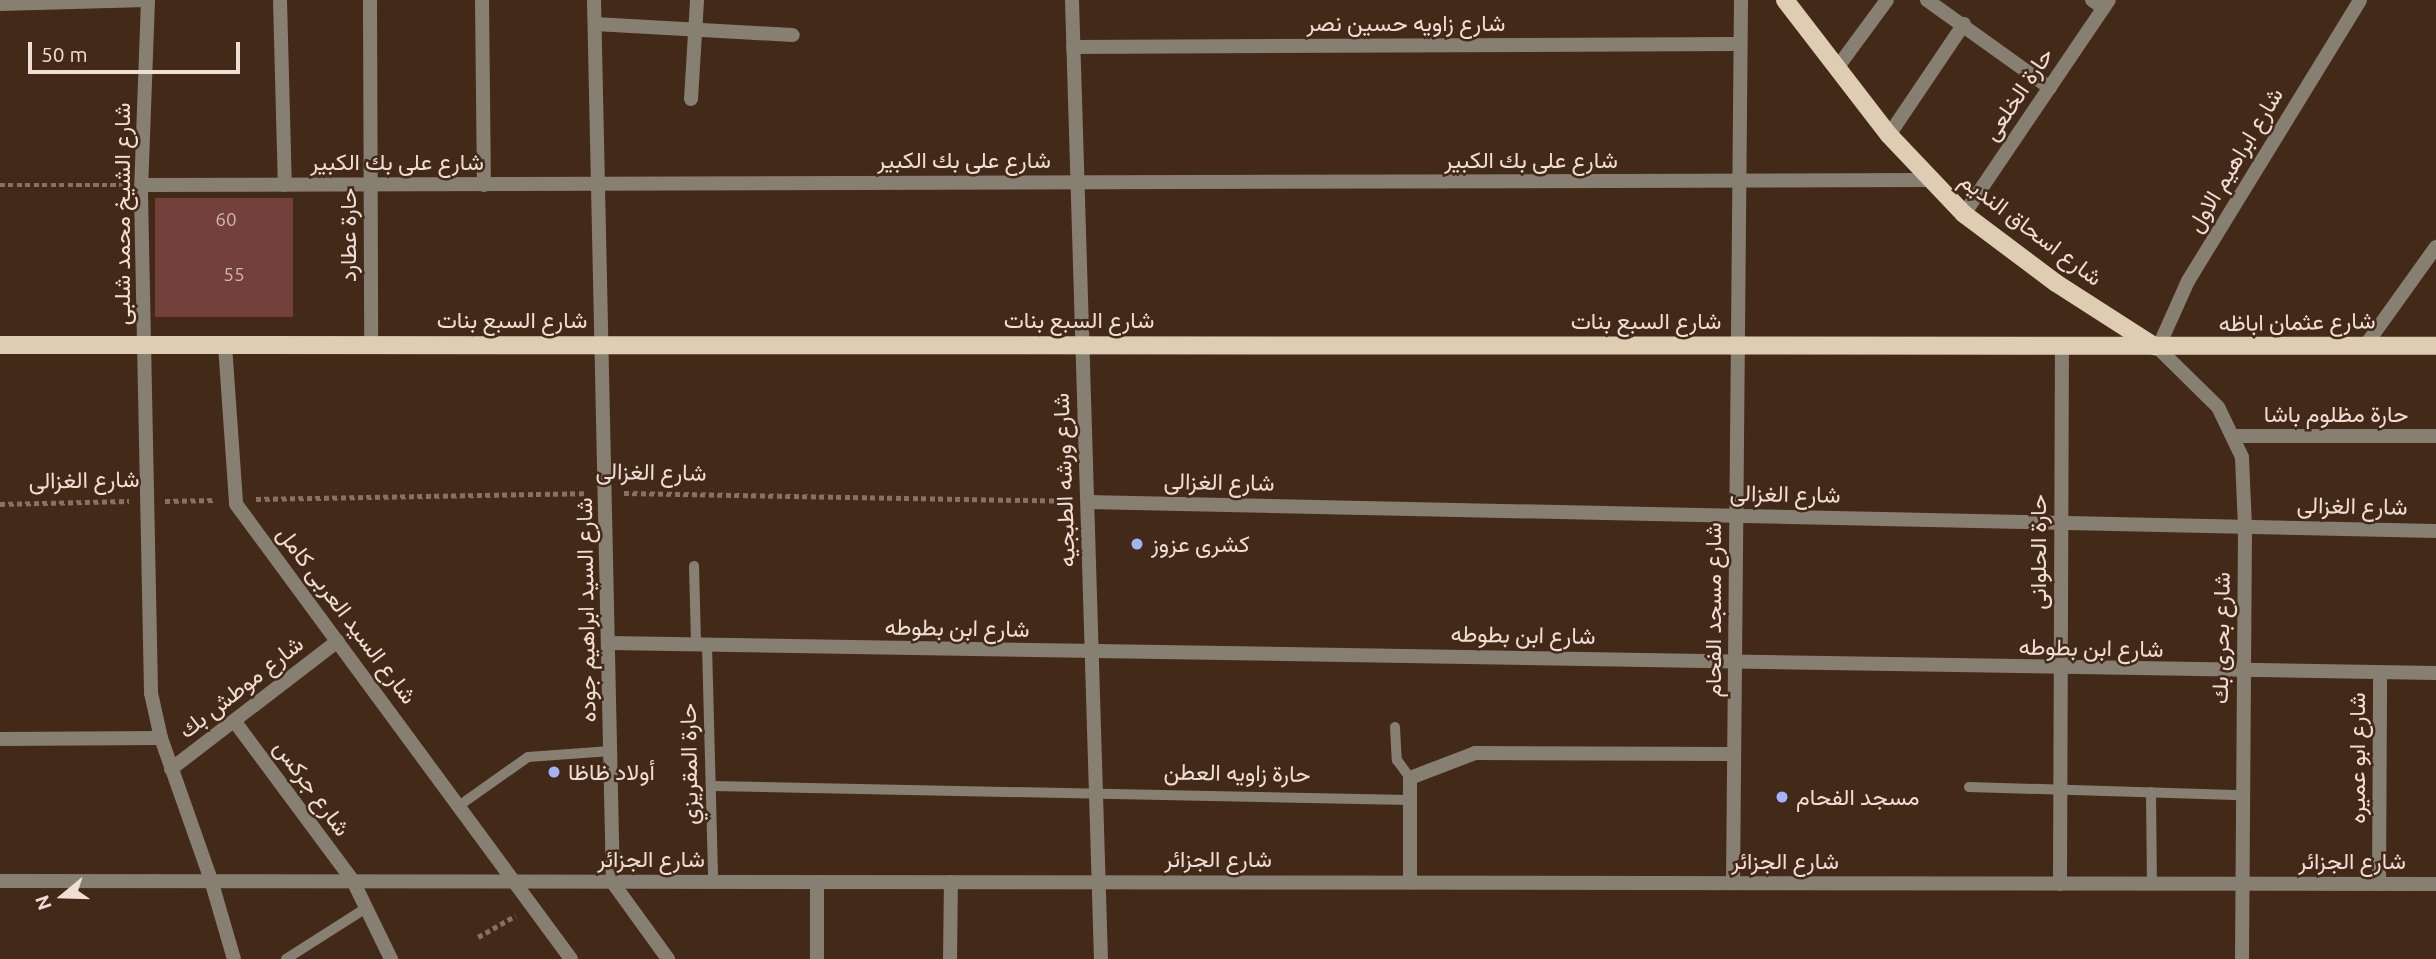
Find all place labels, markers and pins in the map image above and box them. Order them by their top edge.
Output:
place label: كشرى عزوز [1151,530,1250,558]
marker: كشرى عزوز [1129,536,1145,552]
place label: أولاد ظاظا [568,758,655,786]
marker: أولاد ظاظا [546,764,562,780]
place label: مسجد الفحام [1796,783,1920,811]
marker: مسجد الفحام [1774,789,1790,805]

